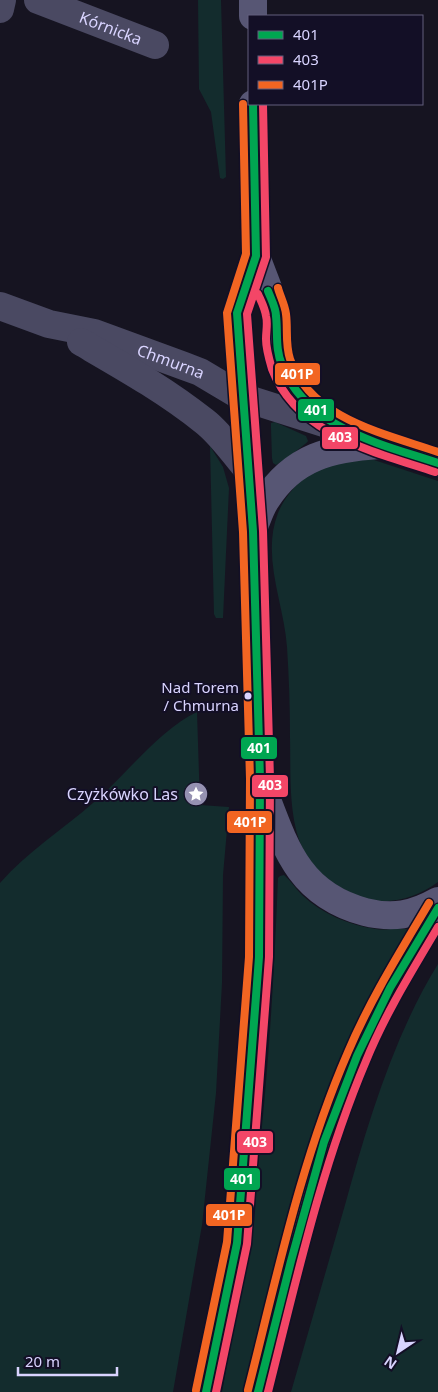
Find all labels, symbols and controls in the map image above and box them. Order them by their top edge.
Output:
street label: Kórnicka [76,6,145,50]
legend [248,15,423,105]
text: 401 [293,24,319,44]
text: 403 [293,49,319,69]
text: 401P [293,74,328,94]
street label: Chmurna [134,339,208,384]
line badge: 401P [274,362,321,386]
text: 401P [281,364,314,383]
line badge: 401 [297,398,335,422]
text: 401 [304,400,328,419]
line badge: 403 [321,426,359,450]
text: 403 [328,427,352,446]
place label: Nad Torem / Chmurna [161,677,239,715]
marker: Nad Torem / Chmurna [243,691,253,701]
line badge: 401 [240,736,278,760]
text: 401 [247,738,271,757]
line badge: 403 [251,774,289,798]
text: 403 [258,775,282,794]
place icon: Czyżkówko Las [183,781,209,807]
place label: Czyżkówko Las [67,783,178,805]
line badge: 401P [226,810,273,834]
text: 401P [234,812,267,831]
line badge: 403 [236,1130,274,1154]
text: 403 [243,1132,267,1151]
line badge: 401 [223,1167,261,1191]
text: 401 [230,1169,254,1188]
line badge: 401P [205,1203,253,1227]
text: 401P [213,1205,246,1224]
north arrow [373,1327,423,1377]
scale bar [18,1344,116,1376]
text: 20 m [25,1351,60,1371]
text: N [380,1352,400,1374]

